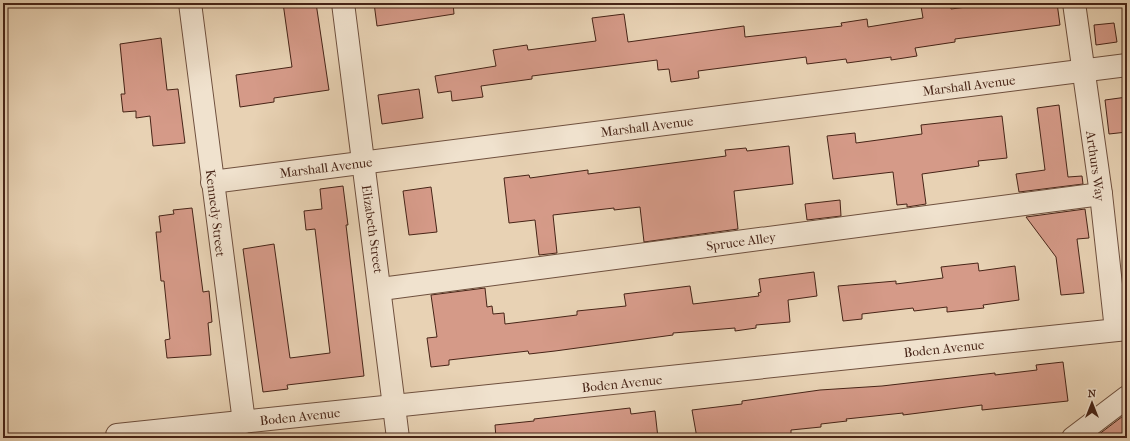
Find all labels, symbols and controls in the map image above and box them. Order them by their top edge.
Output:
street label: Marshall Avenue [922,72,1017,99]
street label: Marshall Avenue [600,113,695,140]
street label: Arthurs Way [1083,129,1108,203]
street label: Marshall Avenue [279,154,374,181]
street label: Kennedy Street [203,168,228,258]
street label: Elizabeth Street [359,184,386,275]
street label: Spruce Alley [705,229,778,254]
street label: Boden Avenue [903,337,986,360]
street label: Boden Avenue [581,372,664,395]
north arrow [1072,383,1112,423]
text: N [1088,387,1097,400]
street label: Boden Avenue [259,405,342,428]

